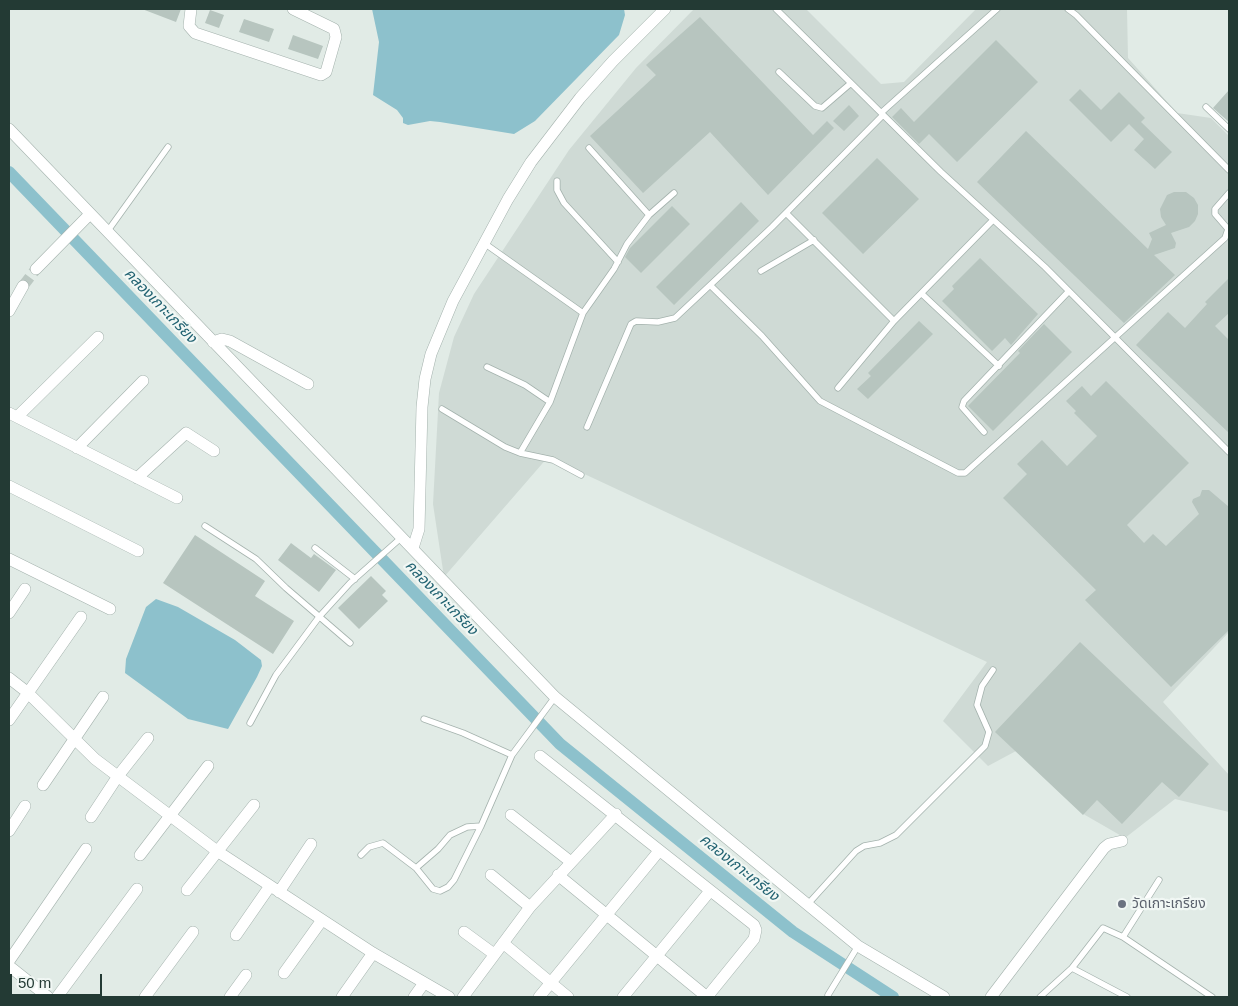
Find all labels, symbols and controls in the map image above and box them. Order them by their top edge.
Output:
water label: คลองเกาะเกรียง [120,265,200,347]
water label: คลองเกาะเกรียง [401,557,481,639]
water label: คลองเกาะเกรียง [696,831,782,905]
place label: วัดเกาะเกรียง [1132,896,1206,912]
marker: วัดเกาะเกรียง [1116,898,1128,910]
scale bar [12,964,105,996]
text: 50 m [18,974,51,991]

